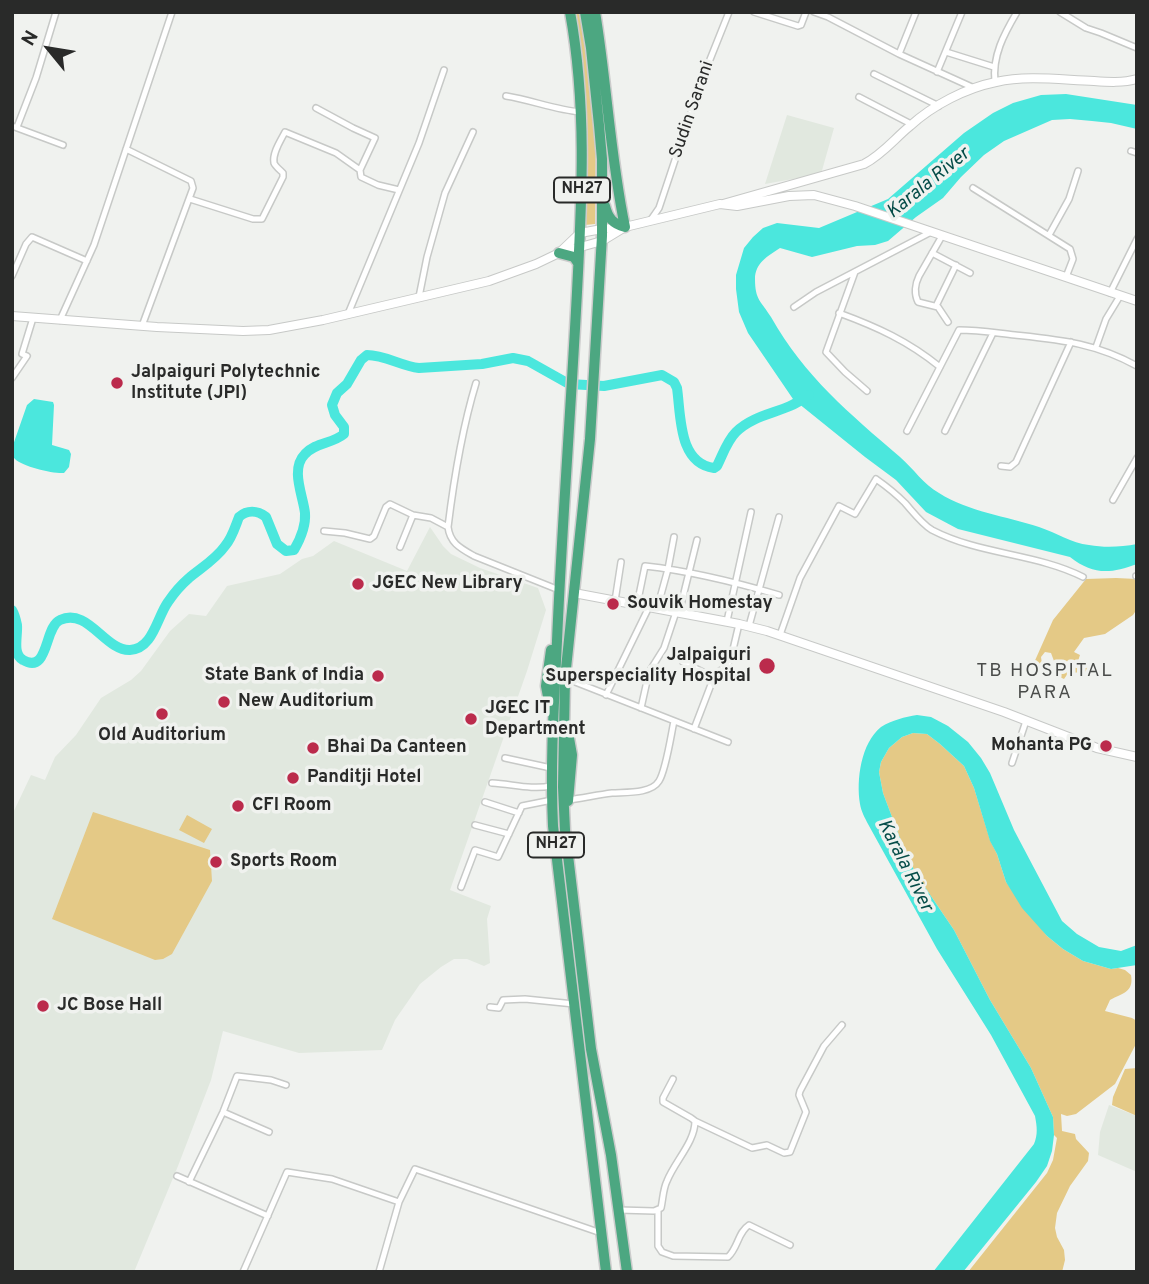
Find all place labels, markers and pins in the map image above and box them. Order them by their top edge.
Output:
place label: Jalpaiguri Polytechnic Institute (JPI) [131,362,320,404]
marker: Jalpaiguri Polytechnic Institute (JPI) [109,375,125,391]
place label: JGEC New Library [372,573,523,595]
marker: JGEC New Library [350,576,366,592]
place label: Souvik Homestay [627,593,773,615]
marker: Souvik Homestay [605,596,621,612]
place label: Jalpaiguri Superspeciality Hospital [545,645,751,688]
marker: Jalpaiguri Superspeciality Hospital [757,656,777,676]
place label: State Bank of India [204,665,364,687]
marker: State Bank of India [370,668,386,684]
place label: New Auditorium [238,691,374,713]
marker: New Auditorium [216,694,232,710]
place label: JGEC IT Department [485,698,586,740]
marker: Old Auditorium [154,706,170,722]
marker: JGEC IT Department [463,711,479,727]
place label: Old Auditorium [98,725,226,747]
place label: Mohanta PG [991,735,1092,757]
place label: Bhai Da Canteen [327,737,467,759]
marker: Mohanta PG [1098,738,1114,754]
marker: Bhai Da Canteen [305,740,321,756]
place label: Panditji Hotel [307,767,421,789]
marker: Panditji Hotel [285,770,301,786]
place label: CFI Room [252,795,331,817]
marker: CFI Room [230,798,246,814]
place label: Sports Room [230,851,337,873]
marker: Sports Room [208,854,224,870]
place label: JC Bose Hall [57,995,162,1017]
marker: JC Bose Hall [35,998,51,1014]

